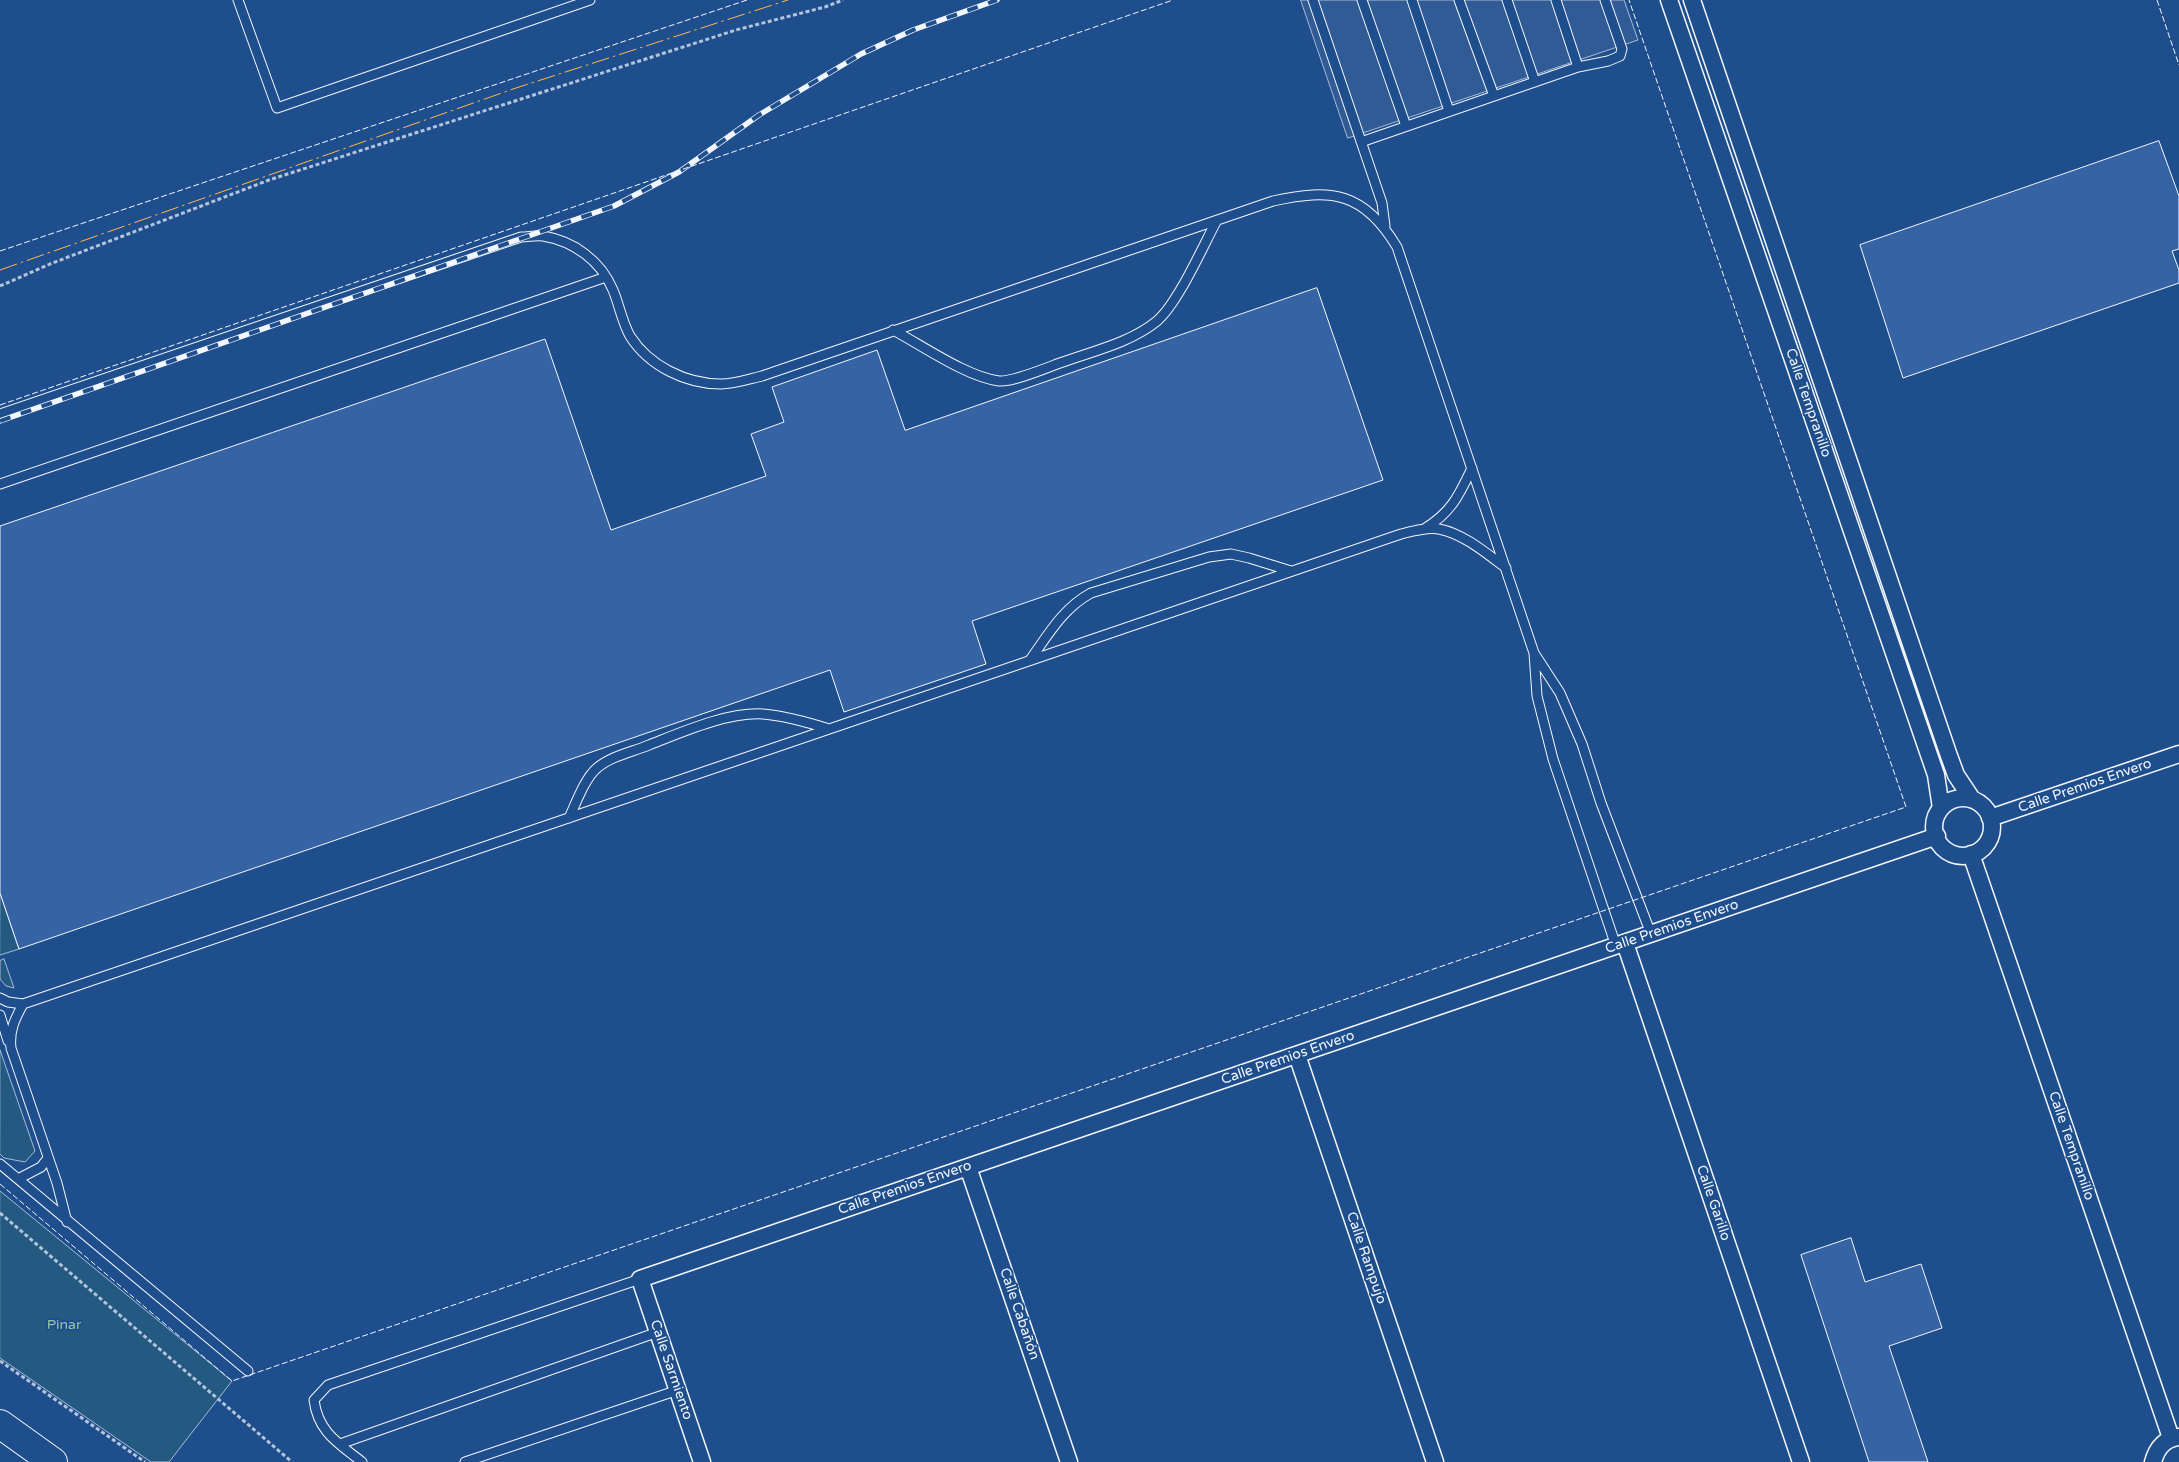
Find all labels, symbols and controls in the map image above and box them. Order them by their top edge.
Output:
street label: Calle Tempranillo [1781,346,1835,460]
street label: Calle Premios Envero [2016,755,2154,817]
street label: Calle Premios Envero [1603,896,1741,958]
street label: Calle Premios Envero [1219,1027,1357,1089]
street label: Calle Tempranillo [2044,1089,2098,1203]
street label: Calle Premios Envero [836,1157,974,1219]
street label: Calle Garillo [1692,1163,1734,1243]
street label: Calle Rampujo [1342,1210,1390,1306]
street label: Calle Cabañón [995,1266,1043,1362]
park label: Pinar [47,1317,81,1333]
street label: Calle Sarmiento [646,1318,696,1422]

